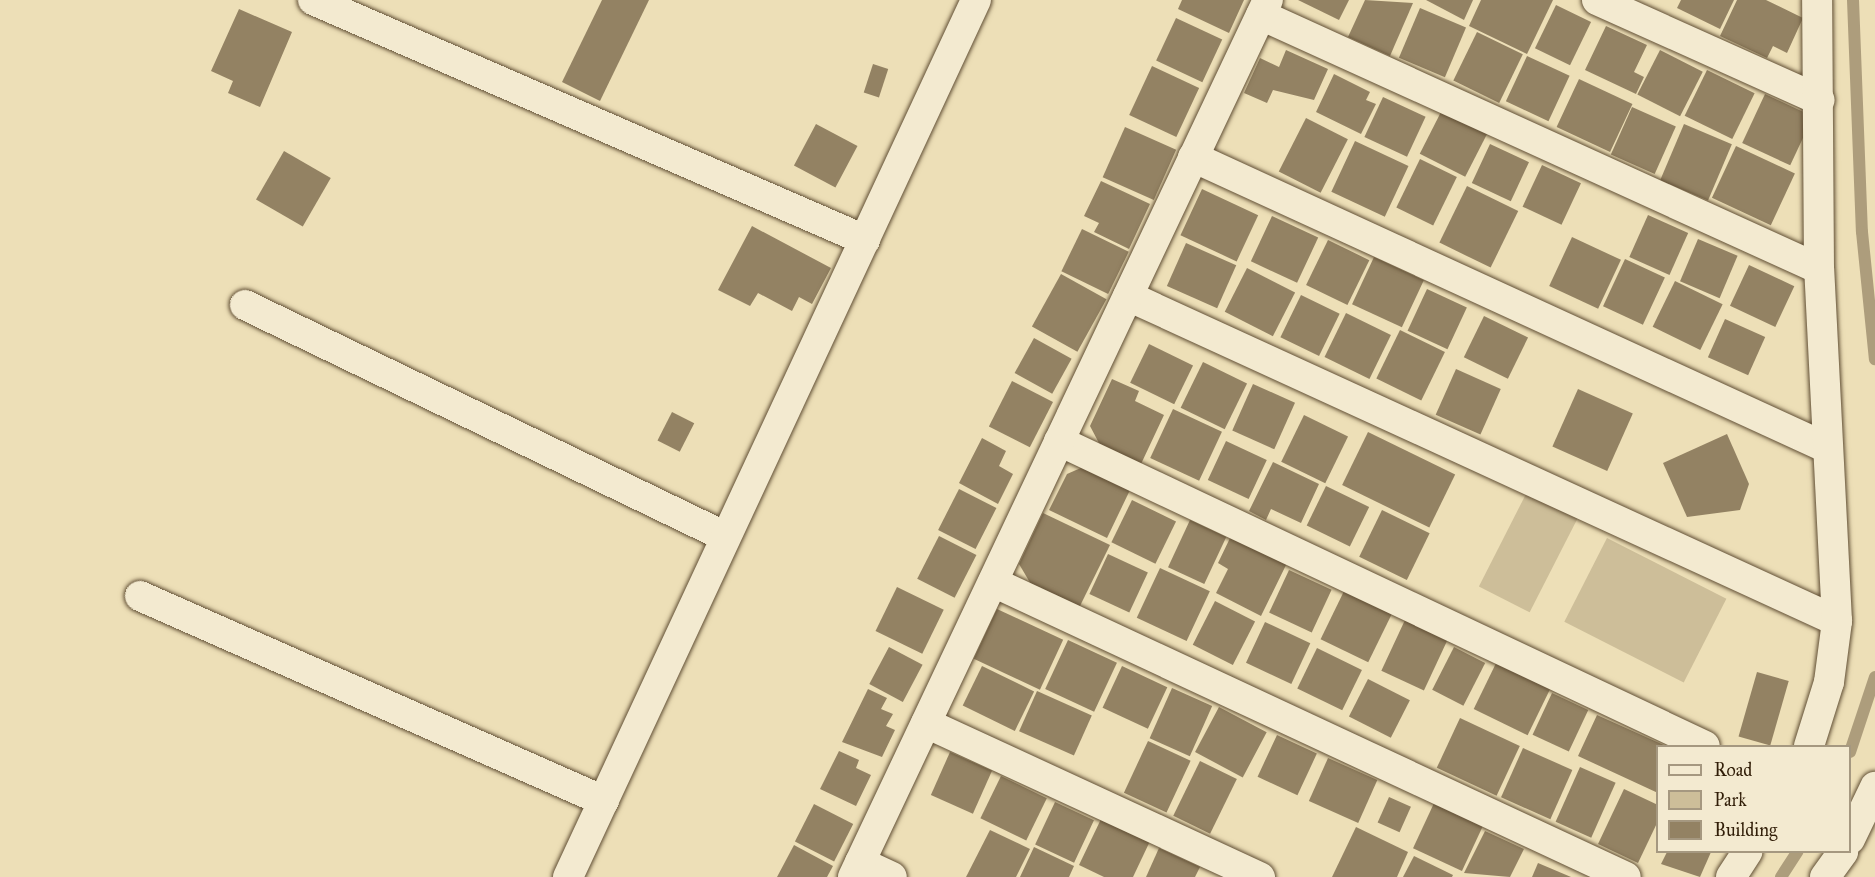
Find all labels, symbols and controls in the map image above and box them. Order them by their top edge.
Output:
legend [1656,745,1851,853]
text: Road [1714,759,1752,781]
text: Park [1714,789,1747,811]
text: Building [1714,819,1777,841]

